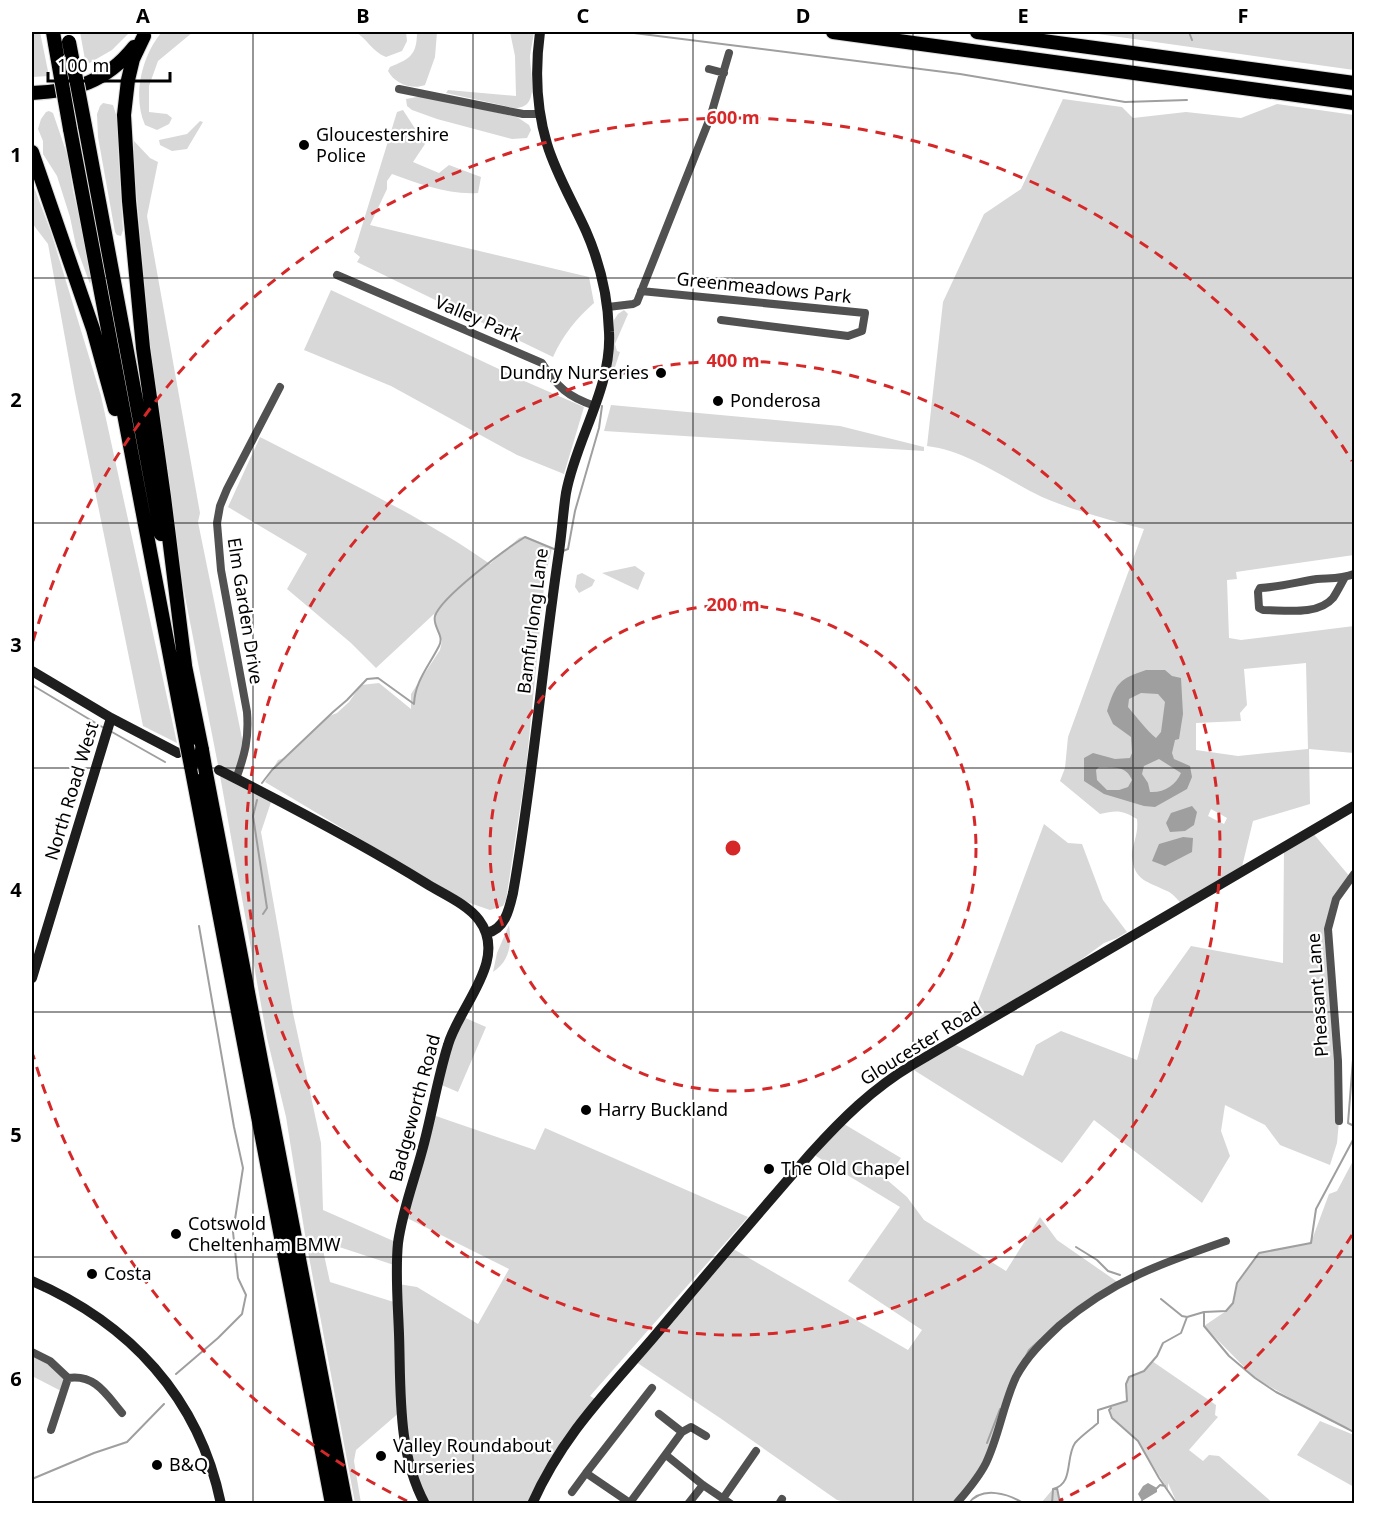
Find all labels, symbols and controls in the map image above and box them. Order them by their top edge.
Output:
text: A [136,2,150,29]
text: B [356,2,370,29]
text: C [577,2,590,29]
text: D [796,2,810,29]
text: E [1017,2,1029,29]
text: F [1238,2,1248,29]
scale bar [48,45,170,83]
text: 100 m [57,53,109,77]
text: 600 m [706,105,760,129]
place label: Gloucestershire Police [316,122,449,167]
marker: Gloucestershire Police [297,138,311,152]
text: 1 [10,141,22,168]
street label: Greenmeadows Park [675,266,853,308]
street label: Valley Park [432,289,526,347]
text: 400 m [706,348,760,372]
place label: Dundry Nurseries [499,360,649,384]
marker: Dundry Nurseries [654,366,668,380]
text: 2 [10,386,22,413]
place label: Ponderosa [730,388,821,412]
marker: Ponderosa [711,394,725,408]
street label: Elm Garden Drive [223,536,269,686]
street label: Bamfurlong Lane [511,547,553,695]
text: 200 m [706,592,760,616]
text: 3 [10,631,22,658]
street label: North Road West [39,718,104,863]
centre of rings [723,838,743,858]
text: 4 [10,876,22,903]
street label: Pheasant Lane [1301,932,1333,1058]
street label: Gloucester Road [855,996,986,1090]
street label: Badgeworth Road [383,1031,445,1184]
place label: Harry Buckland [598,1097,728,1121]
marker: Harry Buckland [579,1103,593,1117]
text: 5 [10,1121,22,1148]
place label: The Old Chapel [781,1156,910,1180]
marker: The Old Chapel [762,1162,776,1176]
place label: Cotswold Cheltenham BMW [188,1211,341,1256]
marker: Cotswold Cheltenham BMW [169,1227,183,1241]
place label: Costa [104,1261,151,1285]
marker: Costa [85,1267,99,1281]
text: 6 [10,1365,22,1392]
place label: Valley Roundabout Nurseries [393,1433,552,1478]
marker: Valley Roundabout Nurseries [374,1449,388,1463]
place label: B&Q [169,1452,208,1476]
marker: B&Q [150,1458,164,1472]

